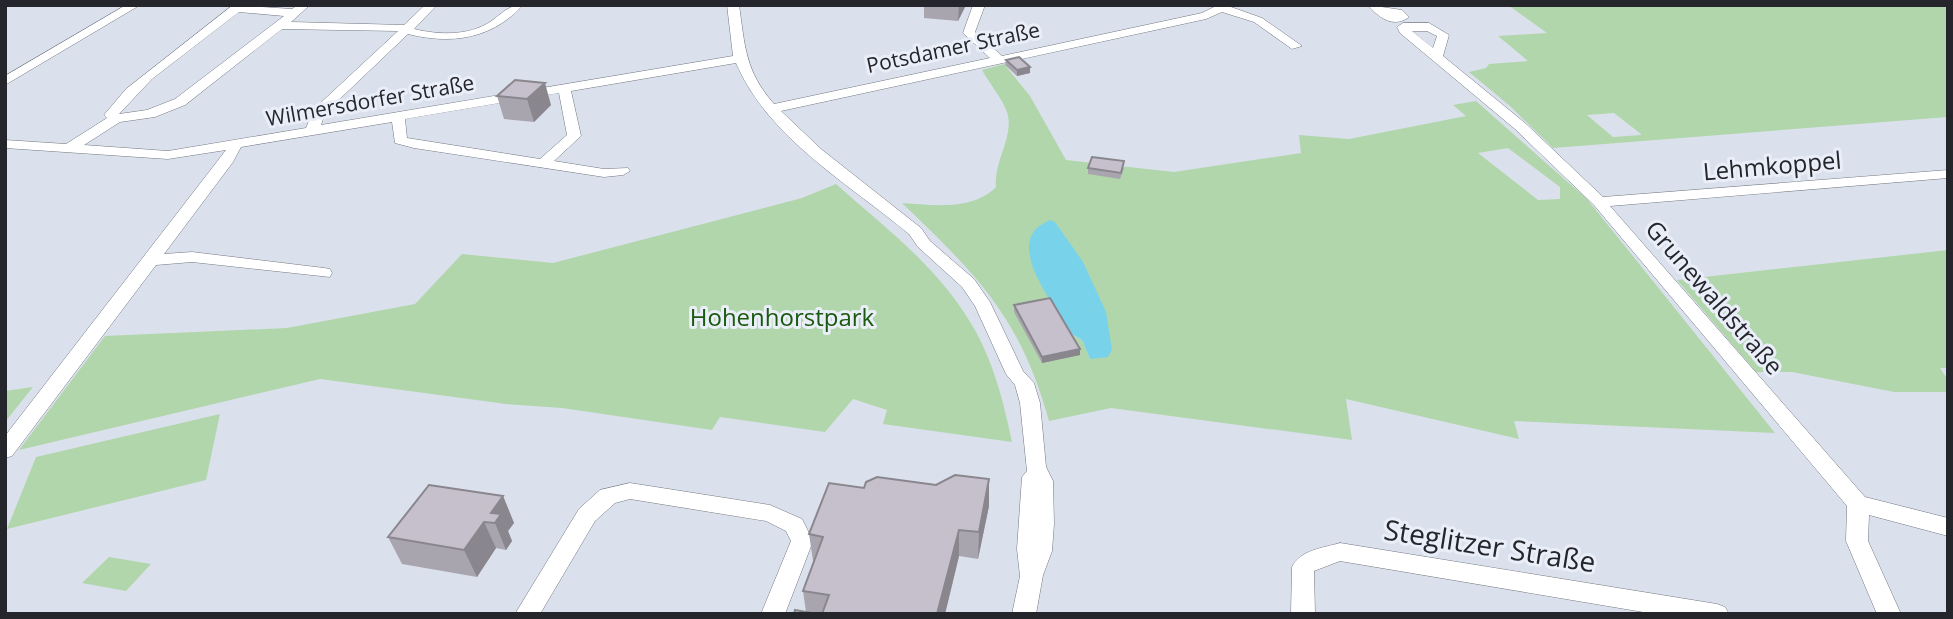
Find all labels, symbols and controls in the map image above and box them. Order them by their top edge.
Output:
street label: Potsdamer Straße [864,15,1042,79]
street label: Wilmersdorfer Straße [264,68,476,132]
street label: Lehmkoppel [1701,143,1843,187]
street label: Grunewaldstraße [1639,213,1791,381]
park label: Hohenhorstpark [690,300,875,333]
street label: Steglitzer Straße [1382,510,1598,580]

